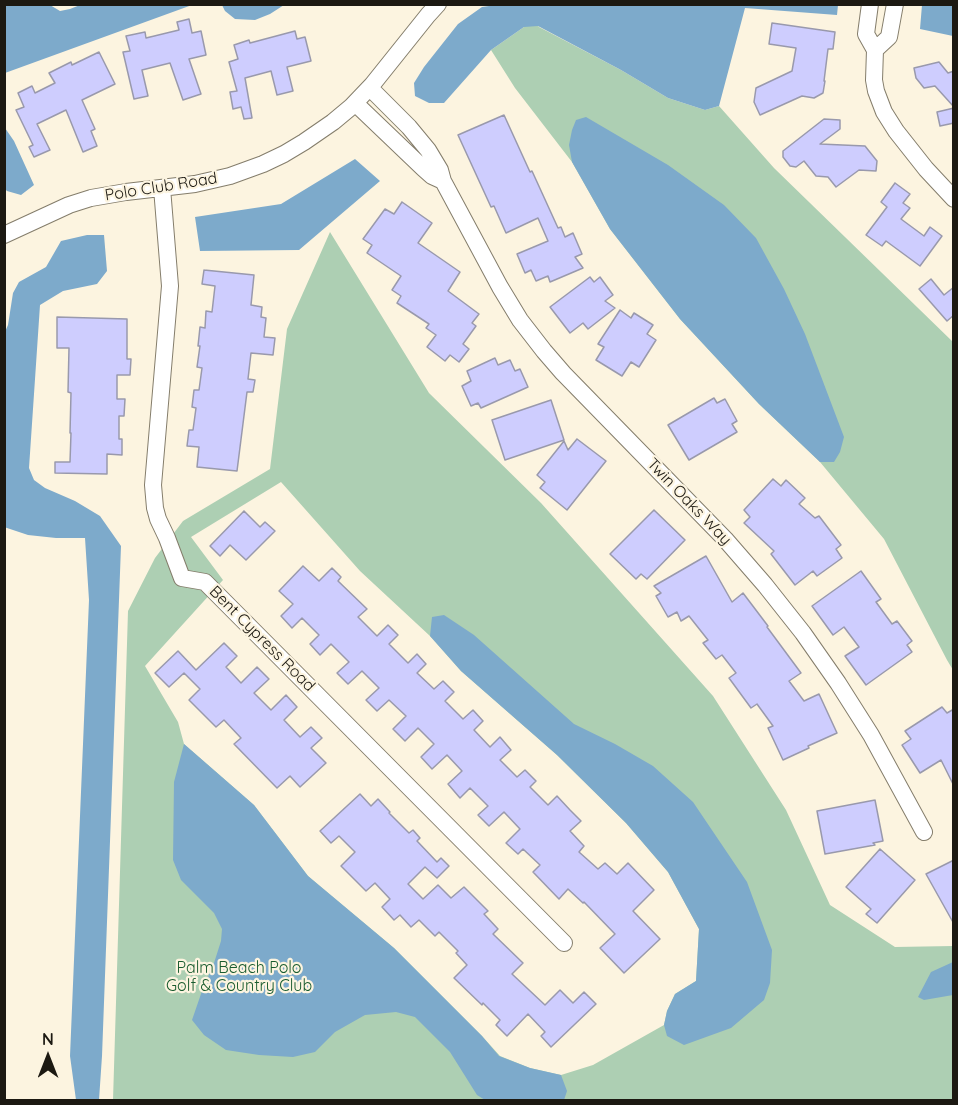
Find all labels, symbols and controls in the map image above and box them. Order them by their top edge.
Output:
street label: Polo Club Road [103,169,219,205]
street label: Twin Oaks Way [643,455,735,549]
street label: Bent Cypress Road [205,582,319,696]
park label: Palm Beach Polo Golf & Country Club [166,958,312,996]
north arrow [18,1027,78,1087]
text: N [42,1029,54,1049]

